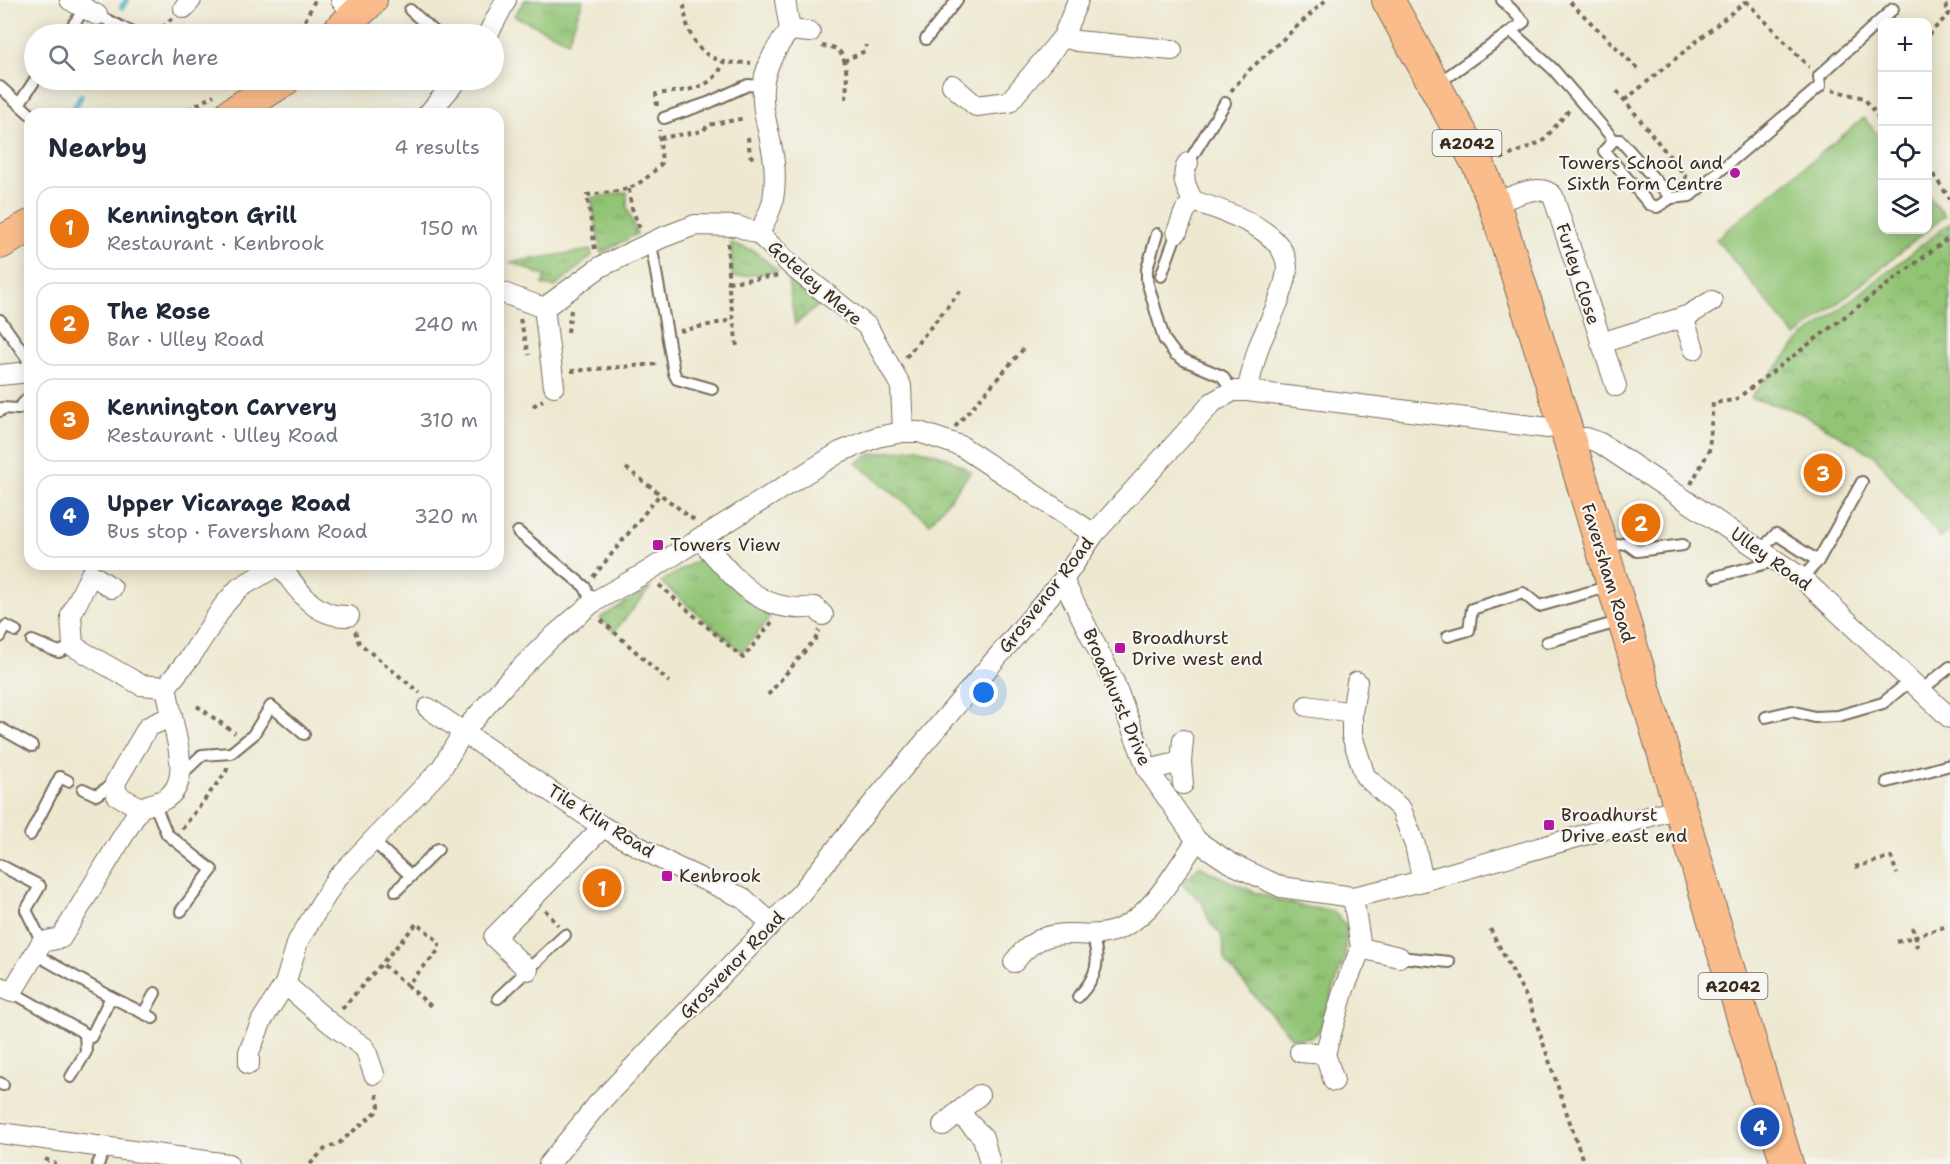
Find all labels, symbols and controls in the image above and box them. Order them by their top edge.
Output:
map controls [1878,18,1932,234]
button: + [1878,18,1932,72]
search box [24,24,504,90]
icon: search [45,41,78,74]
text: Search here [93,43,219,72]
button: − [1878,72,1932,126]
button: locate [1878,126,1932,180]
text: Nearby [48,130,147,165]
road number: A2042 [1432,130,1502,156]
text: 4 results [394,134,480,160]
place label: Towers School and Sixth Form Centre [1559,151,1723,196]
marker: Towers School and Sixth Form Centre [1728,166,1742,180]
button: layers [1878,180,1932,234]
text: Kennington Grill [107,201,297,230]
text: 1 [65,215,74,241]
text: 150 m [420,215,478,241]
street label: Furley Close [1550,220,1606,328]
text: Restaurant · Kenbrook [107,230,324,256]
street label: Goteley Mere [762,235,868,331]
text: The Rose [107,297,211,326]
text: 2 [63,311,77,337]
text: 240 m [413,311,478,337]
text: Bar · Ulley Road [107,326,264,352]
text: Kennington Carvery [107,393,337,422]
text: 3 [63,407,77,433]
text: 310 m [419,407,478,433]
text: Restaurant · Ulley Road [107,422,338,448]
pin: 3 [1804,450,1842,496]
text: Upper Vicarage Road [107,489,351,518]
street label: Faversham Road [1575,500,1641,646]
pin: 2 [1622,500,1660,546]
text: 4 [63,503,77,529]
text: 320 m [414,503,478,529]
text: Bus stop · Faversham Road [107,518,367,544]
street label: Ulley Road [1726,522,1816,596]
street label: Grosvenor Road [993,532,1099,658]
place label: Towers View [670,533,781,557]
marker: Towers View [651,538,665,552]
street label: Broadhurst Drive [1077,625,1157,769]
place label: Broadhurst Drive west end [1132,626,1263,671]
marker: Broadhurst Drive west end [1113,641,1127,655]
your location [969,678,998,707]
street label: Tile Kiln Road [543,779,659,863]
place label: Broadhurst Drive east end [1561,803,1688,848]
marker: Broadhurst Drive east end [1542,818,1556,832]
place label: Kenbrook [679,864,761,888]
pin: 1 [582,866,622,910]
marker: Kenbrook [660,869,674,883]
street label: Grosvenor Road [674,906,790,1024]
road number: A2042 [1698,973,1768,999]
pin: 4 [1740,1104,1780,1150]

